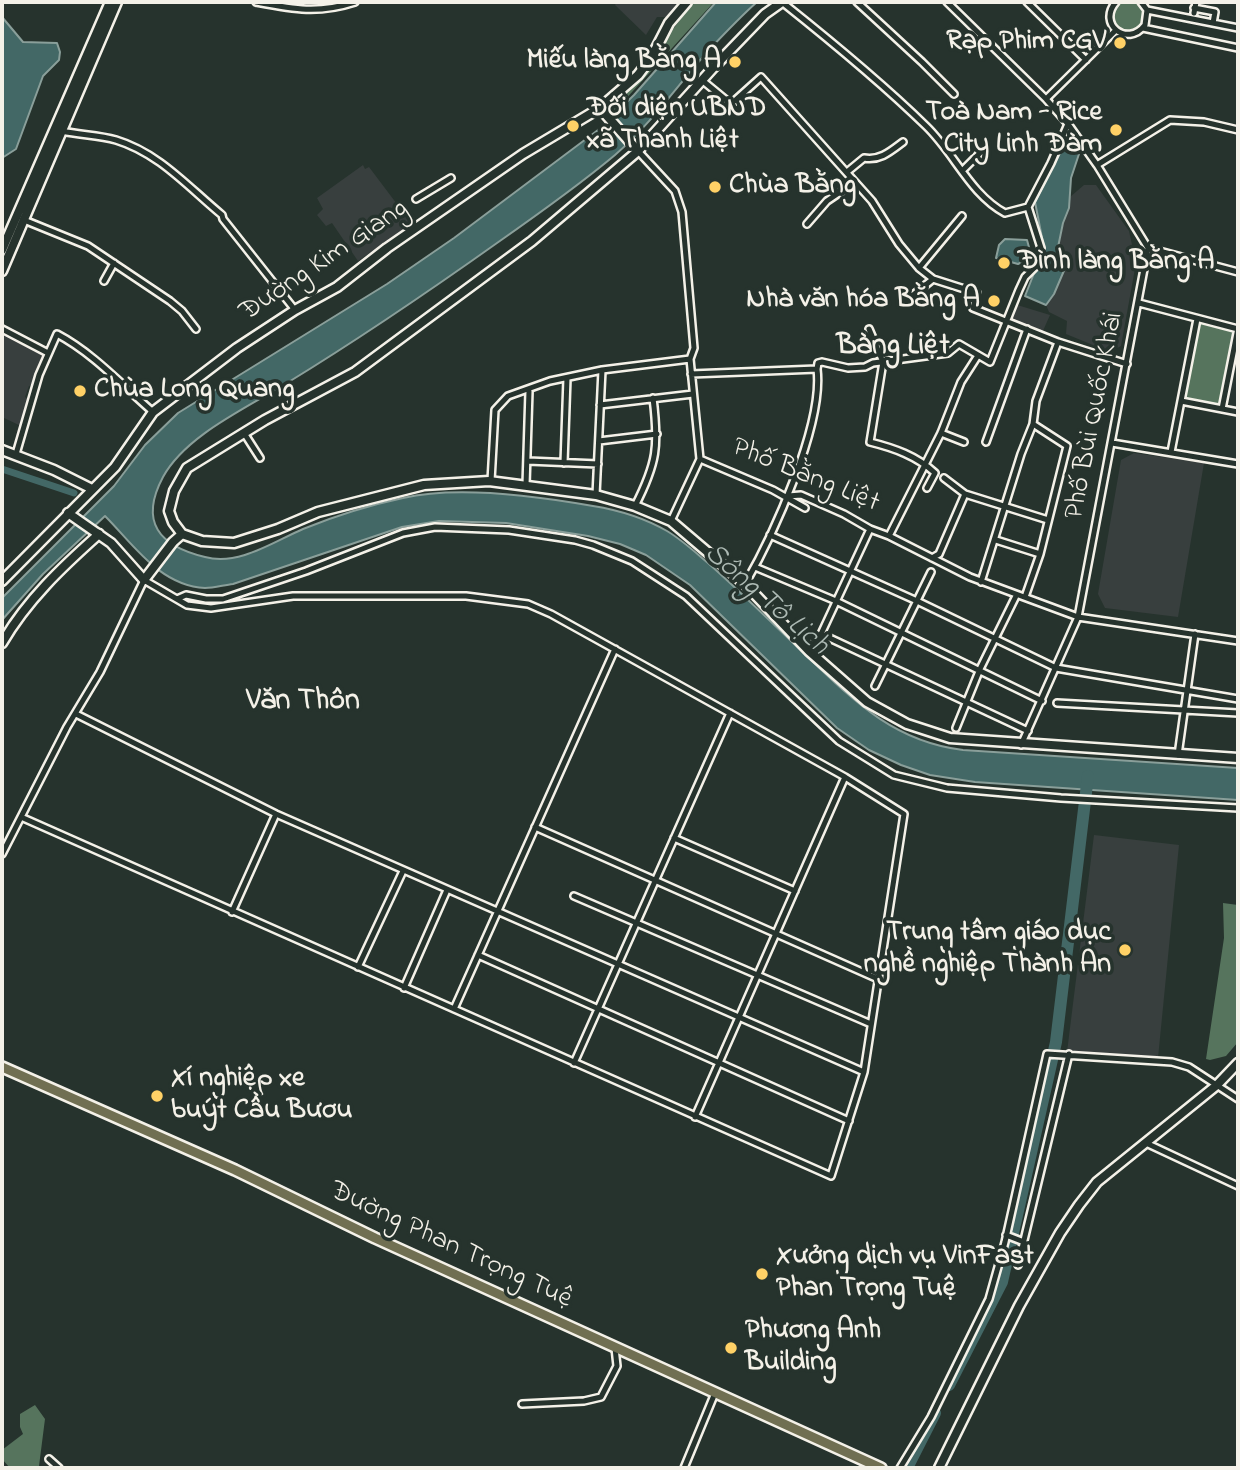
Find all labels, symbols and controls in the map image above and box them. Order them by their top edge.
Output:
place label: Rạp Phim CGV [946,26,1106,60]
marker: Rạp Phim CGV [1112,35,1128,51]
place label: Miếu làng Bằng A [527,45,721,79]
marker: Miếu làng Bằng A [727,54,743,70]
place label: Đối diện UBND xã Thanh Liệt [587,93,766,159]
place label: Toà Nam - Rice City Linh Đàm [926,97,1102,163]
marker: Đối diện UBND xã Thanh Liệt [565,118,581,134]
marker: Toà Nam - Rice City Linh Đàm [1108,122,1124,138]
place label: Chùa Bằng [729,170,856,204]
marker: Chùa Bằng [707,179,723,195]
street label: Đường Kim Giang [234,193,416,331]
place label: Đình làng Bằng A [1018,246,1215,280]
marker: Đình làng Bằng A [996,255,1012,271]
place label: Nhà văn hóa Bằng A [746,284,980,318]
marker: Nhà văn hóa Bằng A [986,293,1002,309]
street label: Phố Bùi Quốc Khái [1059,310,1133,522]
district label: Bàng Liệt [836,330,950,366]
place label: Chùa Long Quang [94,374,295,408]
marker: Chùa Long Quang [72,383,88,399]
street label: Phố Bằng Liệt [726,432,884,522]
water label: Sông Tô Lịch [695,537,835,665]
district label: Văn Thôn [246,685,360,721]
place label: Trung tâm giáo dục nghề nghiệp Thành An [864,917,1111,983]
marker: Trung tâm giáo dục nghề nghiệp Thành An [1117,942,1133,958]
place label: Xí nghiệp xe buýt Cầu Bươu [171,1063,352,1129]
marker: Xí nghiệp xe buýt Cầu Bươu [149,1088,165,1104]
street label: Đường Phan Trọng Tuệ [324,1176,578,1318]
place label: Xưởng dịch vụ VinFast Phan Trọng Tuệ [776,1241,1034,1307]
marker: Xưởng dịch vụ VinFast Phan Trọng Tuệ [754,1266,770,1282]
place label: Phương Anh Building [745,1315,881,1381]
marker: Phương Anh Building [723,1340,739,1356]

